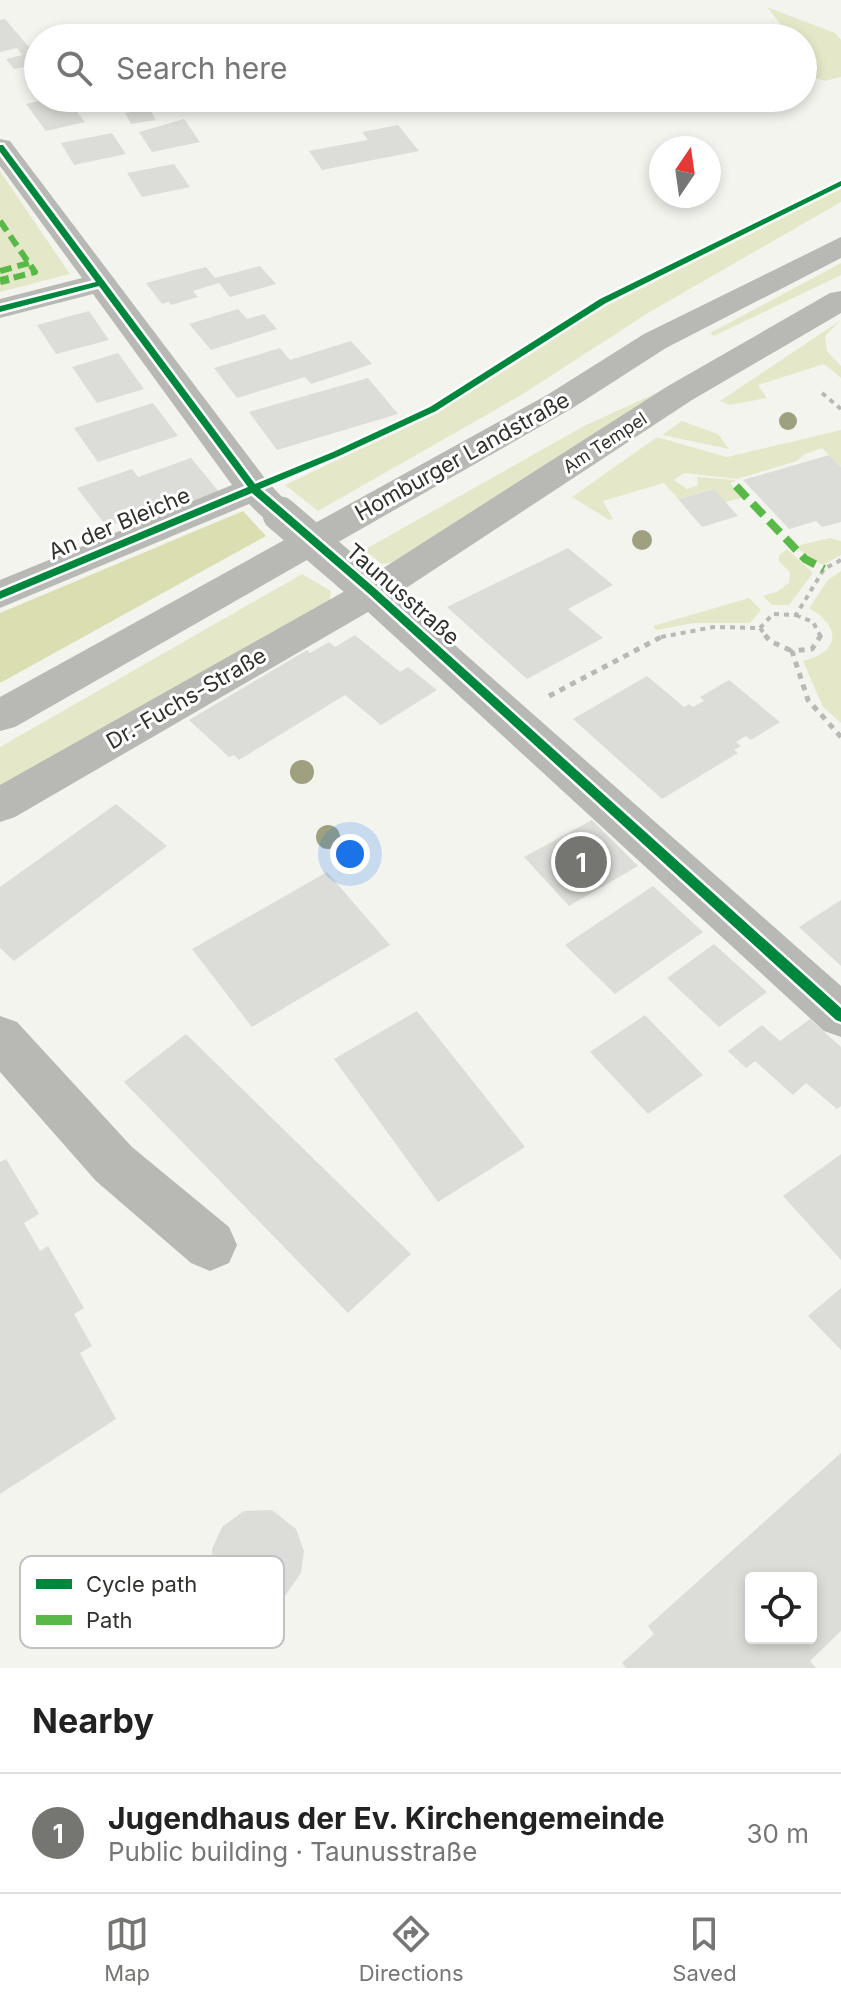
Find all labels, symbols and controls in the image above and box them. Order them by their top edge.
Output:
search box [24,24,817,112]
icon: search [52,46,96,90]
text: Search here [116,50,288,86]
north arrow [649,136,721,208]
street label: Homburger Landstraße [350,386,574,526]
street label: Am Tempel [559,408,651,477]
street label: An der Bleiche [44,481,194,565]
street label: Taunusstraße [341,538,465,650]
street label: Dr.-Fuchs-Straße [101,642,271,754]
pin: 1 [555,832,607,892]
your location [330,834,370,874]
legend [20,1556,284,1648]
text: Cycle path [86,1571,197,1597]
map controls [745,1572,817,1644]
button: locate [745,1572,817,1644]
text: Path [86,1607,133,1633]
text: Nearby [32,1700,154,1741]
text: Jugendhaus der Ev. Kirchengemeinde [108,1800,665,1836]
text: 1 [52,1818,64,1849]
text: 30 m [746,1818,809,1849]
text: Public building · Taunusstraße [108,1836,477,1867]
tab: Map [104,1912,150,1986]
tab: Directions [359,1912,464,1986]
tab: Saved [672,1912,737,1986]

